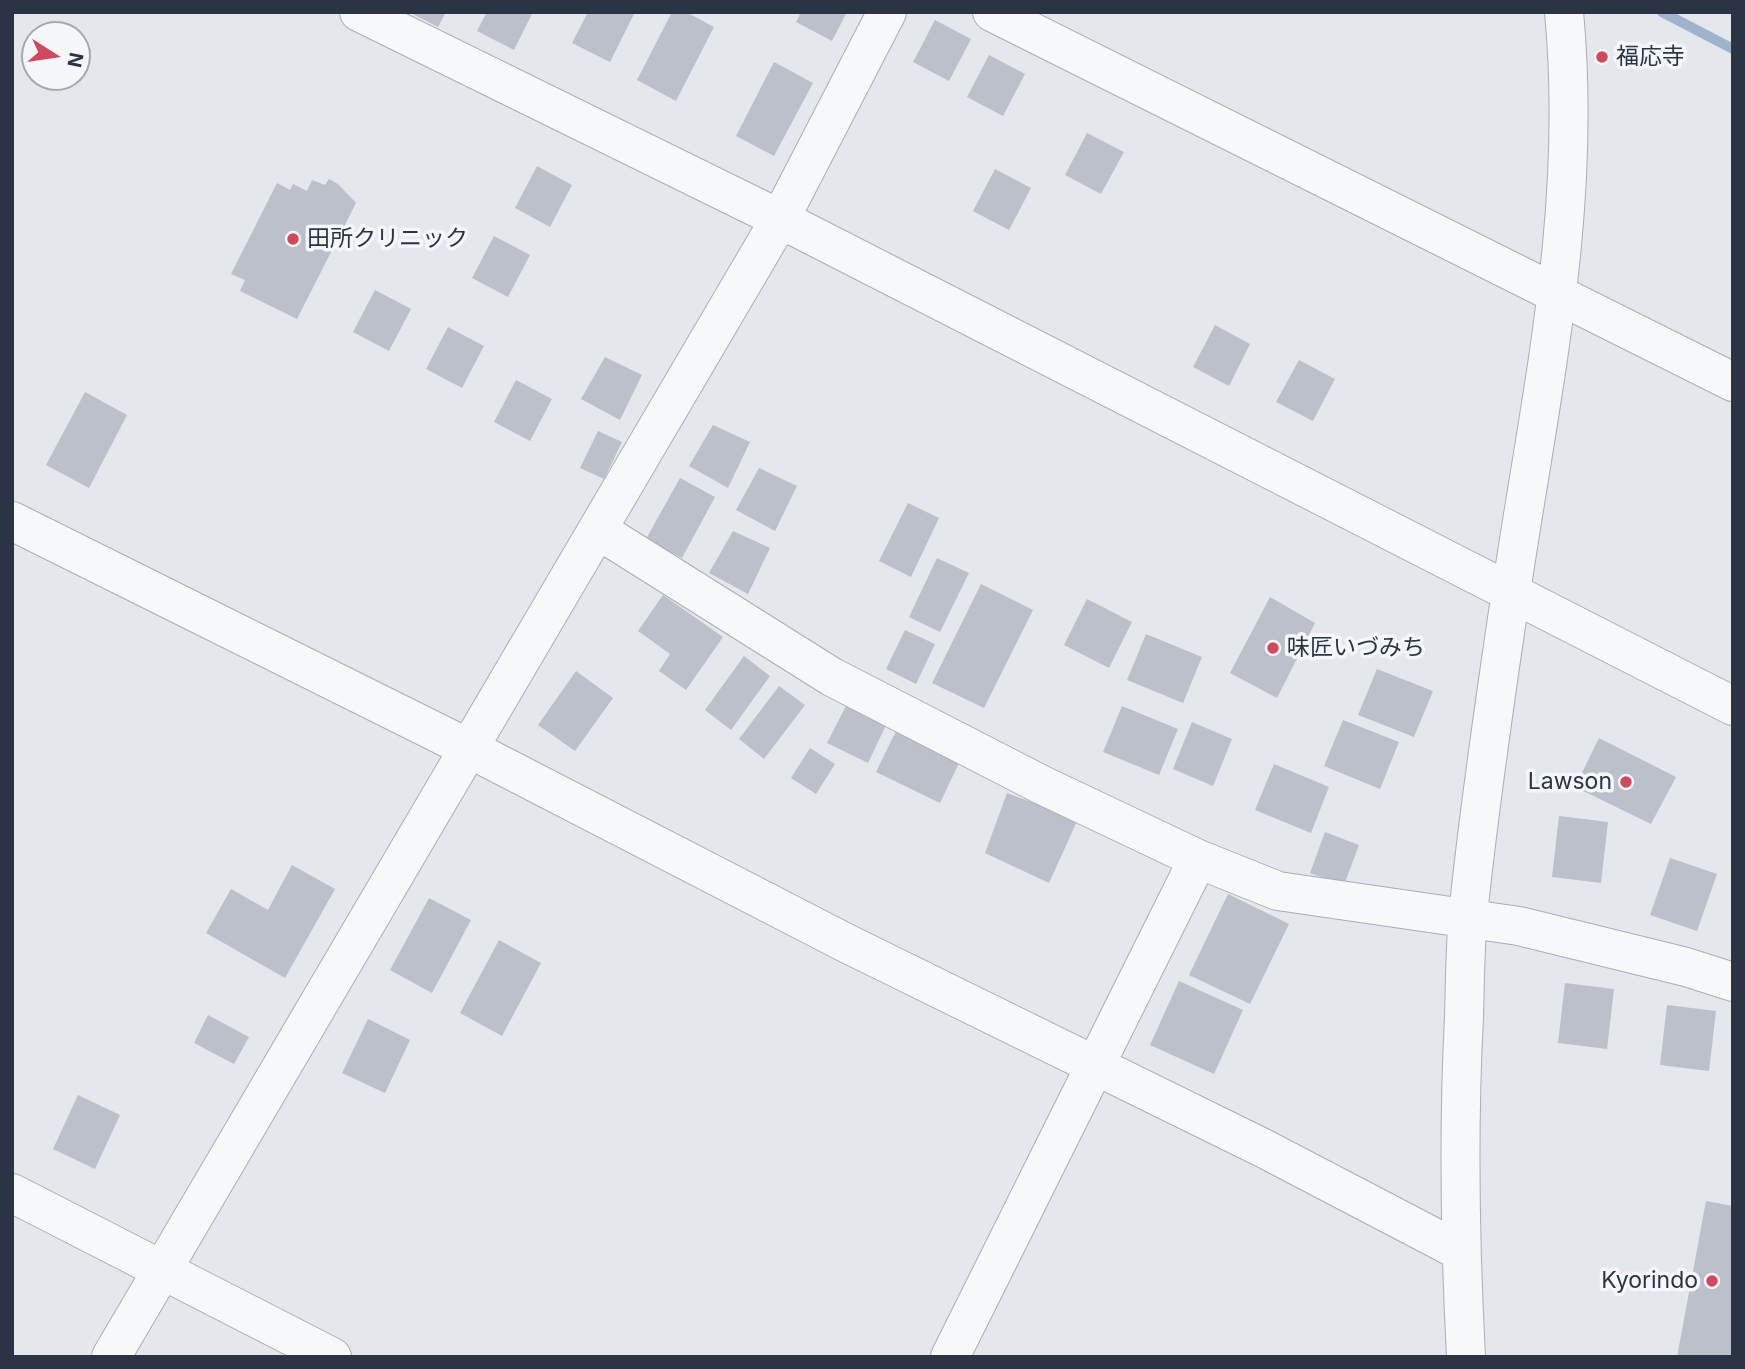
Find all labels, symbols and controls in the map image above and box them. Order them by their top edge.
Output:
north arrow [21,21,91,91]
place label: 福応寺 [1616,43,1685,71]
marker: 福応寺 [1594,49,1610,65]
text: N [62,51,88,70]
place label: 田所クリニック [307,225,468,253]
marker: 田所クリニック [285,231,301,247]
place label: 味匠いづみち [1287,634,1425,662]
marker: 味匠いづみち [1265,640,1281,656]
place label: Lawson [1528,768,1612,796]
marker: Lawson [1618,774,1634,790]
place label: Kyorindo [1601,1267,1698,1295]
marker: Kyorindo [1704,1273,1720,1289]

